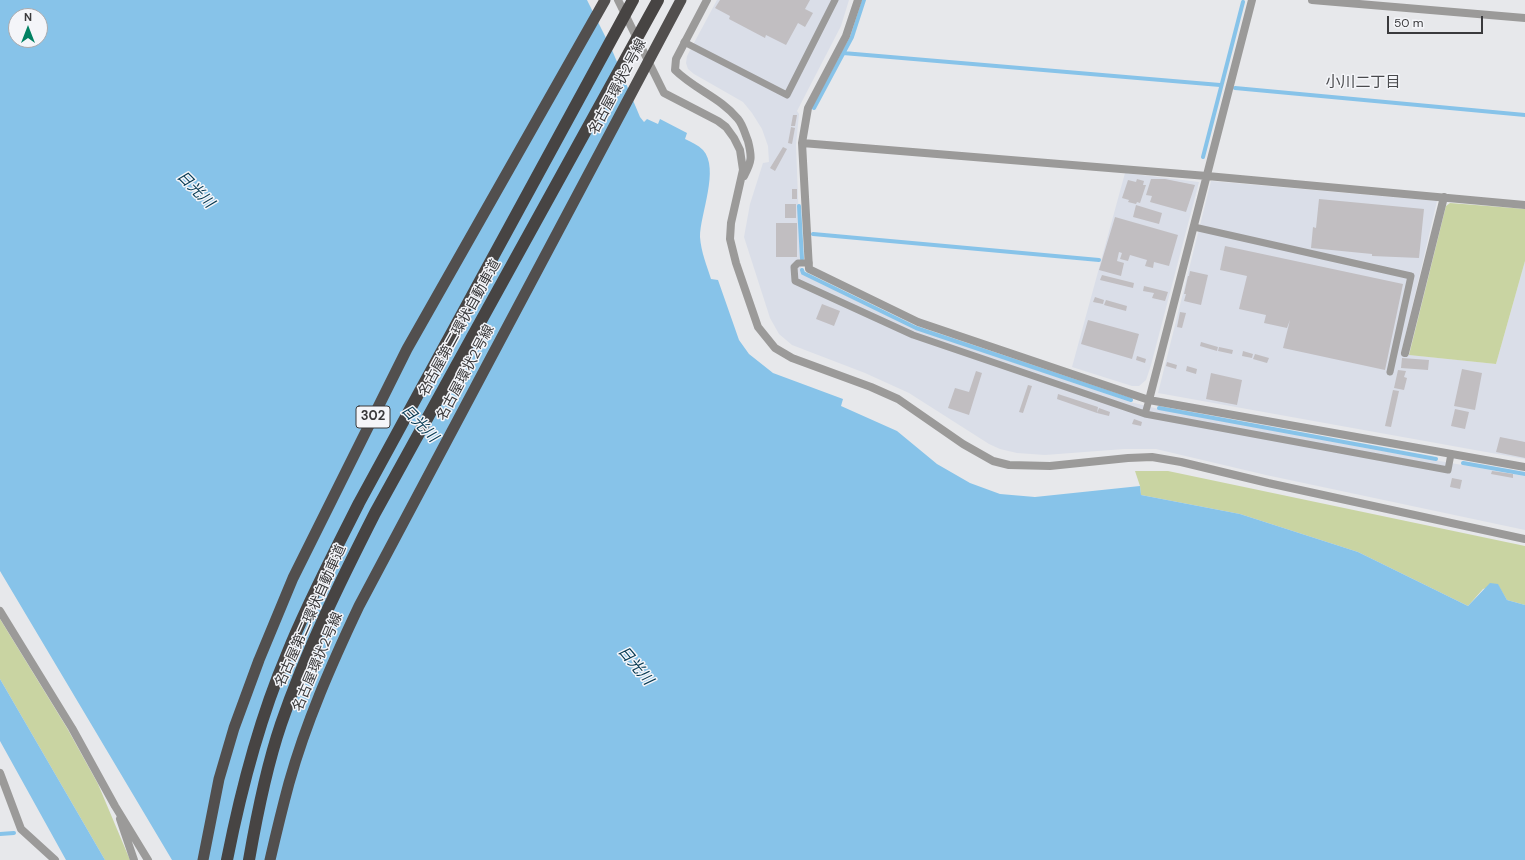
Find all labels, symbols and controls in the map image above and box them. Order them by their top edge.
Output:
north arrow [8,8,48,48]
scale bar [1389,8,1485,34]
text: N [24,10,32,24]
text: 50 m [1394,15,1423,31]
street label: 名古屋環状2号線 [586,36,650,138]
district label: 小川二丁目 [1326,74,1400,92]
water label: 日光川 [173,168,217,212]
street label: 名古屋第二環状自動車道 [415,257,505,399]
street label: 名古屋環状2号線 [434,322,498,424]
water label: 日光川 [397,402,441,446]
road number: 302 [356,406,390,428]
street label: 名古屋第二環状自動車道 [272,542,350,690]
street label: 名古屋環状2号線 [290,610,346,714]
water label: 日光川 [614,643,656,689]

